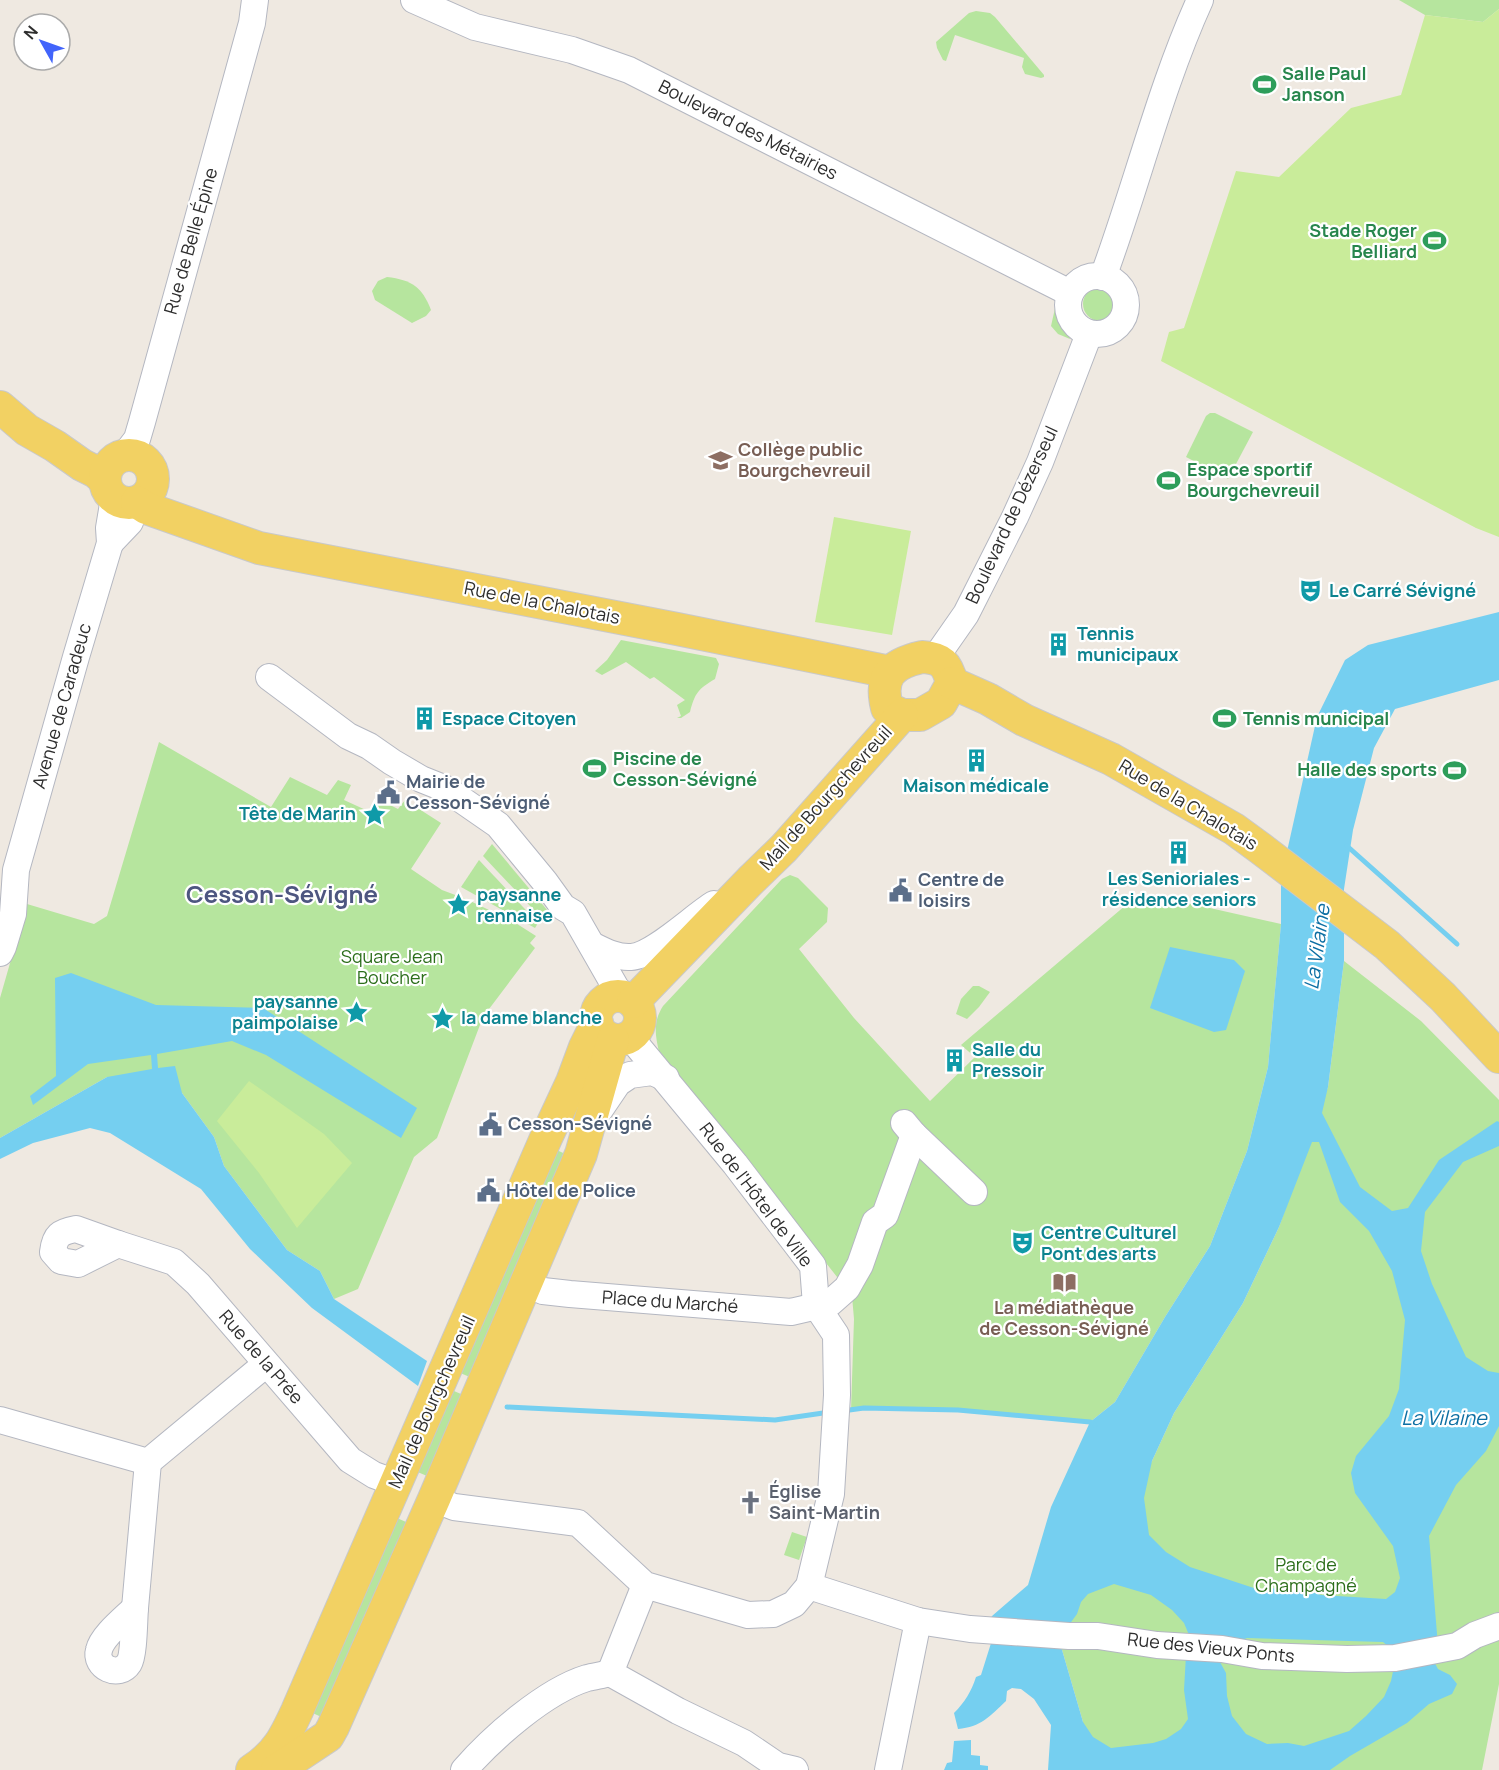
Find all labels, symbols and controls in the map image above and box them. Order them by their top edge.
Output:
north arrow [12,12,72,72]
text: N [18,21,43,44]
place label: Salle Paul Janson [1282,61,1367,106]
sports icon: Salle Paul Janson [1251,71,1277,97]
street label: Boulevard des Métairies [655,73,842,185]
street label: Rue de Belle Épine [158,165,222,317]
place label: Stade Roger Belliard [1309,218,1417,263]
sports icon: Stade Roger Belliard [1422,228,1448,254]
street label: Boulevard de Dézerseul [959,422,1063,607]
place label: Collège public Bourgchevreuil [738,437,871,482]
school or university icon: Collège public Bourgchevreuil [707,447,733,473]
place label: Espace sportif Bourgchevreuil [1187,457,1320,502]
sports icon: Espace sportif Bourgchevreuil [1156,467,1182,493]
street label: Rue de la Chalotais [462,575,622,629]
theatre icon: Le Carré Sévigné [1298,578,1324,604]
place label: Le Carré Sévigné [1329,578,1476,602]
street label: Avenue de Caradeuc [26,620,96,791]
place label: Tennis municipaux [1077,621,1179,666]
building icon: Tennis municipaux [1046,631,1072,657]
building icon: Espace Citoyen [411,706,437,732]
place label: Espace Citoyen [442,706,576,730]
sports icon: Tennis municipal [1212,706,1238,732]
place label: Tennis municipal [1243,706,1389,730]
street label: Mail de Bourgchevreuil [754,720,897,875]
place label: Piscine de Cesson-Sévigné [613,746,757,791]
building icon: Maison médicale [963,747,989,773]
street label: Rue de la Chalotais [1115,753,1262,855]
sports icon: Piscine de Cesson-Sévigné [582,756,608,782]
place label: Halle des sports [1297,757,1437,781]
sports icon: Halle des sports [1442,757,1468,783]
place label: Mairie de Cesson-Sévigné [406,769,550,814]
place label: Maison médicale [903,773,1049,797]
public building icon: Mairie de Cesson-Sévigné [375,779,401,805]
place label: Tête de Marin [239,801,356,825]
place icon: Tête de Marin [361,801,387,827]
building icon: Les Senioriales - résidence seniors [1166,840,1192,866]
place label: Les Senioriales - résidence seniors [1102,866,1256,911]
place label: Centre de loisirs [918,867,1004,912]
district label: Cesson-Sévigné [186,877,378,910]
public building icon: Centre de loisirs [887,877,913,903]
place label: paysanne rennaise [477,882,561,927]
place icon: paysanne rennaise [446,892,472,918]
water label: La Vilaine [1297,901,1336,991]
park label: Square Jean Boucher [341,944,443,989]
place label: paysanne paimpolaise [232,989,338,1034]
place icon: paysanne paimpolaise [343,999,369,1025]
place icon: la dame blanche [430,1005,456,1031]
place label: la dame blanche [461,1005,602,1029]
place label: Salle du Pressoir [972,1037,1044,1082]
building icon: Salle du Pressoir [941,1047,967,1073]
public building icon: Cesson-Sévigné [477,1111,503,1137]
place label: Cesson-Sévigné [508,1111,652,1135]
street label: Rue de l'Hôtel de Ville [695,1117,819,1272]
public building icon: Hôtel de Police [475,1178,501,1204]
place label: Hôtel de Police [506,1178,636,1202]
place label: Centre Culturel Pont des arts [1041,1220,1177,1265]
theatre icon: Centre Culturel Pont des arts [1010,1230,1036,1256]
library icon: La médiathèque de Cesson-Sévigné [1051,1269,1077,1295]
street label: Place du Marché [601,1284,739,1318]
place label: La médiathèque de Cesson-Sévigné [979,1295,1149,1340]
street label: Rue de la Prée [214,1304,309,1408]
street label: Mail de Bourgchevreuil [382,1311,480,1492]
water label: La Vilaine [1401,1404,1488,1431]
place label: Église Saint-Martin [769,1479,880,1524]
church icon: Église Saint-Martin [738,1489,764,1515]
park label: Parc de Champagné [1255,1552,1357,1597]
street label: Rue des Vieux Ponts [1126,1626,1296,1668]

